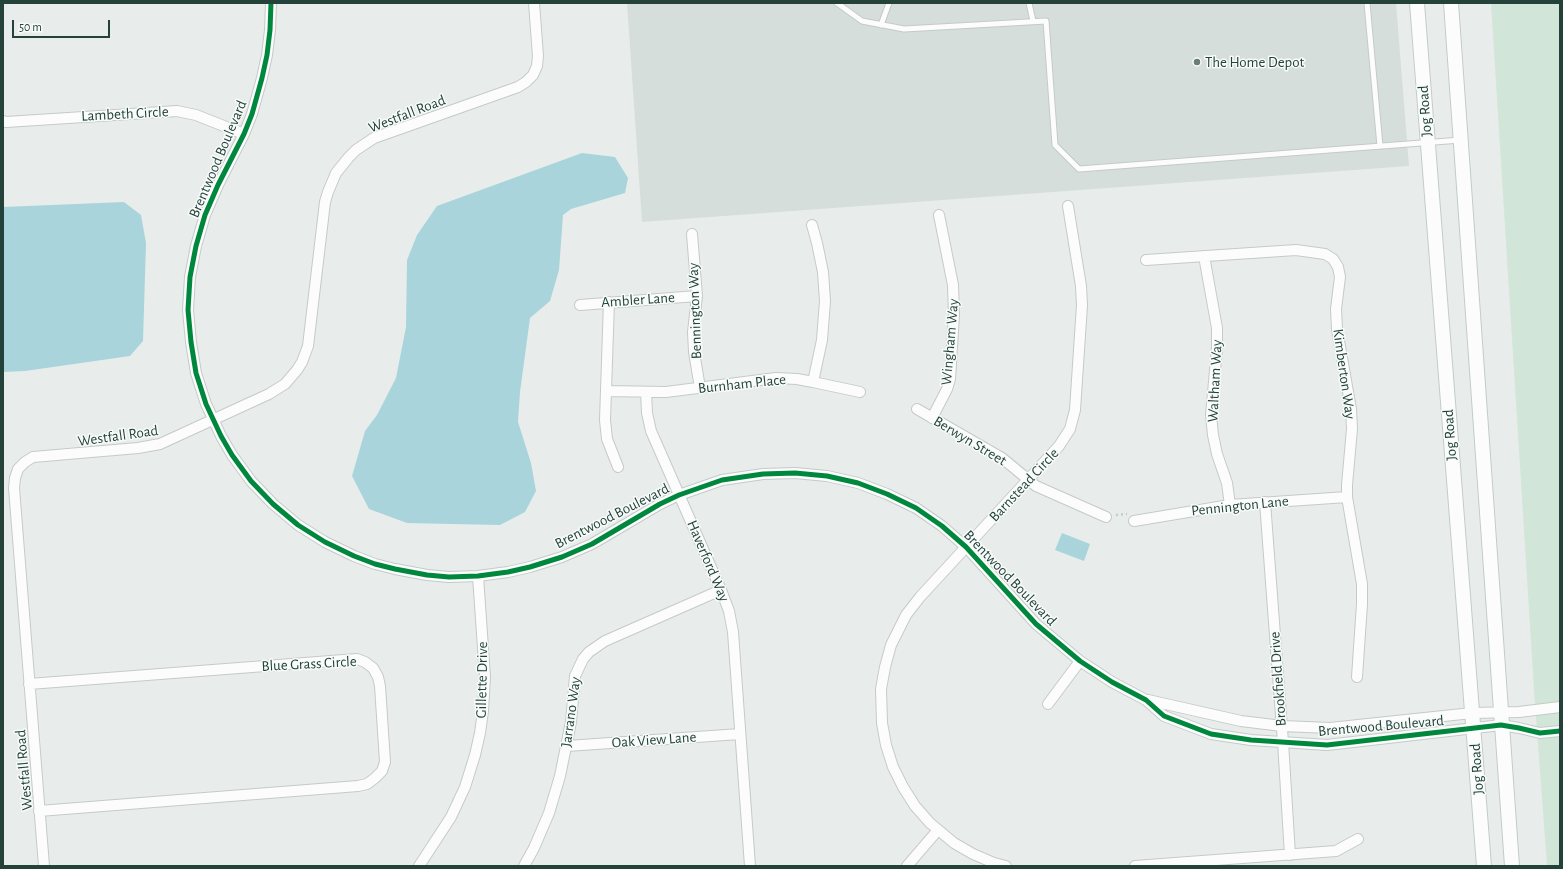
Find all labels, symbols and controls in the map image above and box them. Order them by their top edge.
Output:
scale bar [14,12,112,38]
text: 50 m [19,21,42,33]
place label: The Home Depot [1205,53,1304,71]
marker: The Home Depot [1192,57,1202,67]
street label: Jog Road [1414,85,1436,137]
street label: Westfall Road [366,91,448,137]
street label: Brentwood Boulevard [185,97,251,221]
street label: Lambeth Circle [81,103,169,125]
street label: Bennington Way [684,262,706,360]
street label: Ambler Lane [601,288,675,312]
street label: Wingham Way [937,298,963,386]
street label: Kimberton Way [1329,328,1359,420]
street label: Waltham Way [1204,339,1226,423]
street label: Burnham Place [697,370,787,398]
street label: Jog Road [1439,409,1461,461]
street label: Berwyn Street [930,412,1010,470]
street label: Westfall Road [77,421,159,451]
street label: Barnstead Circle [985,444,1063,526]
street label: Brentwood Boulevard [552,479,672,553]
street label: Pennington Lane [1190,492,1290,520]
street label: Haverford Way [683,517,733,605]
street label: Brentwood Boulevard [960,526,1060,630]
street label: Brookfield Drive [1266,631,1290,727]
street label: Gillette Drive [472,641,492,719]
street label: Blue Grass Circle [261,653,357,675]
street label: Jarrano Way [557,676,585,748]
street label: Brentwood Boulevard [1317,712,1445,740]
street label: Oak View Lane [611,728,697,752]
street label: Westfall Road [12,729,36,811]
street label: Jog Road [1466,743,1488,795]

